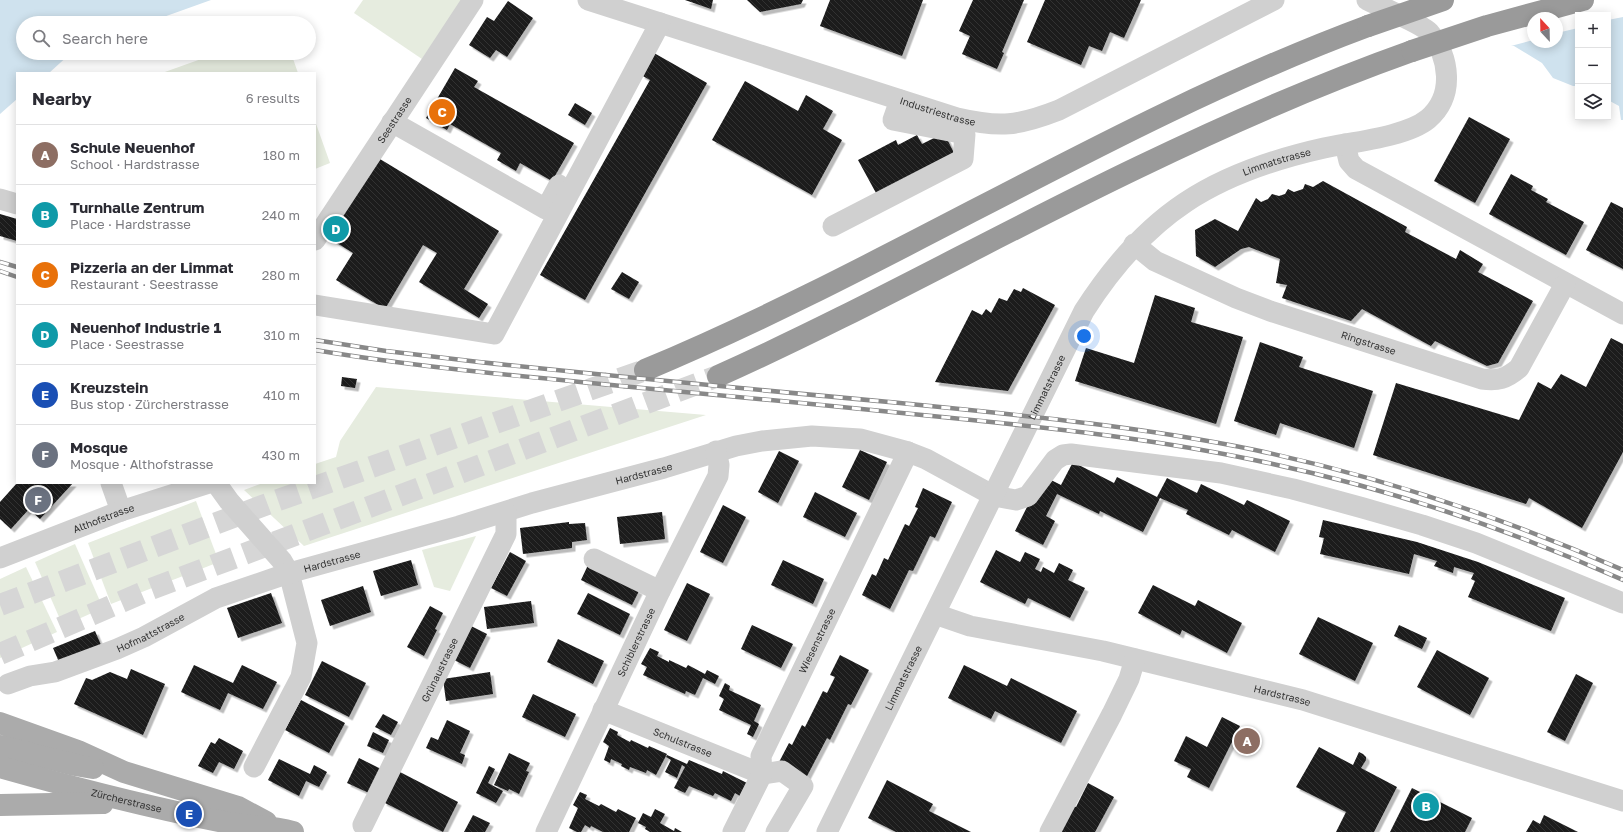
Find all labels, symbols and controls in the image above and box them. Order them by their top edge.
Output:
north arrow [1527,12,1563,48]
map controls [1575,12,1611,120]
button: + [1575,12,1611,48]
search box [16,16,316,60]
icon: search [30,27,52,49]
text: Search here [62,29,148,47]
button: − [1575,48,1611,84]
button: layers [1575,84,1611,120]
text: Nearby [32,88,92,109]
text: 6 results [246,90,300,106]
street label: Seestrasse [375,94,414,145]
street label: Industriestrasse [898,94,977,128]
pin: C [429,97,455,127]
text: Schule Neuenhof [70,138,195,156]
street label: Limmatstrasse [1241,145,1312,178]
text: A [40,147,50,163]
text: 180 m [263,147,300,163]
text: School · Hardstrasse [70,156,199,172]
text: Turnhalle Zentrum [70,198,204,216]
text: B [40,207,50,223]
text: 240 m [262,207,300,223]
pin: D [323,214,349,244]
text: Place · Hardstrasse [70,216,191,232]
text: Pizzeria an der Limmat [70,258,234,276]
text: C [40,267,50,283]
text: 280 m [262,267,300,283]
text: Restaurant · Seestrasse [70,276,218,292]
text: Neuenhof Industrie 1 [70,318,221,336]
your location [1074,326,1094,346]
text: D [40,327,50,343]
text: 310 m [263,327,300,343]
street label: Ringstrasse [1340,328,1398,357]
text: Place · Seestrasse [70,336,184,352]
street label: Limmatstrasse [1025,353,1068,422]
text: Kreuzstein [70,378,148,396]
text: E [41,387,49,403]
text: 410 m [263,387,300,403]
text: Bus stop · Zürcherstrasse [70,396,229,412]
text: Mosque [70,438,128,456]
text: F [41,447,49,463]
text: 430 m [262,447,300,463]
text: Mosque · Althofstrasse [70,456,213,472]
street label: Hardstrasse [614,460,674,487]
pin: F [25,485,51,515]
street label: Althofstrasse [71,501,136,535]
street label: Hardstrasse [302,548,362,575]
street label: Schiblerstrasse [614,606,657,679]
street label: Wiesenstrasse [796,606,838,675]
street label: Hofmattstrasse [114,610,187,655]
street label: Grünaustrasse [418,635,460,704]
street label: Limmatstrasse [882,643,924,712]
street label: Hardstrasse [1253,682,1313,708]
street label: Schulstrasse [652,725,714,759]
pin: A [1234,726,1260,756]
street label: Zürcherstrasse [90,786,163,815]
pin: B [1413,791,1439,821]
pin: E [176,799,202,829]

